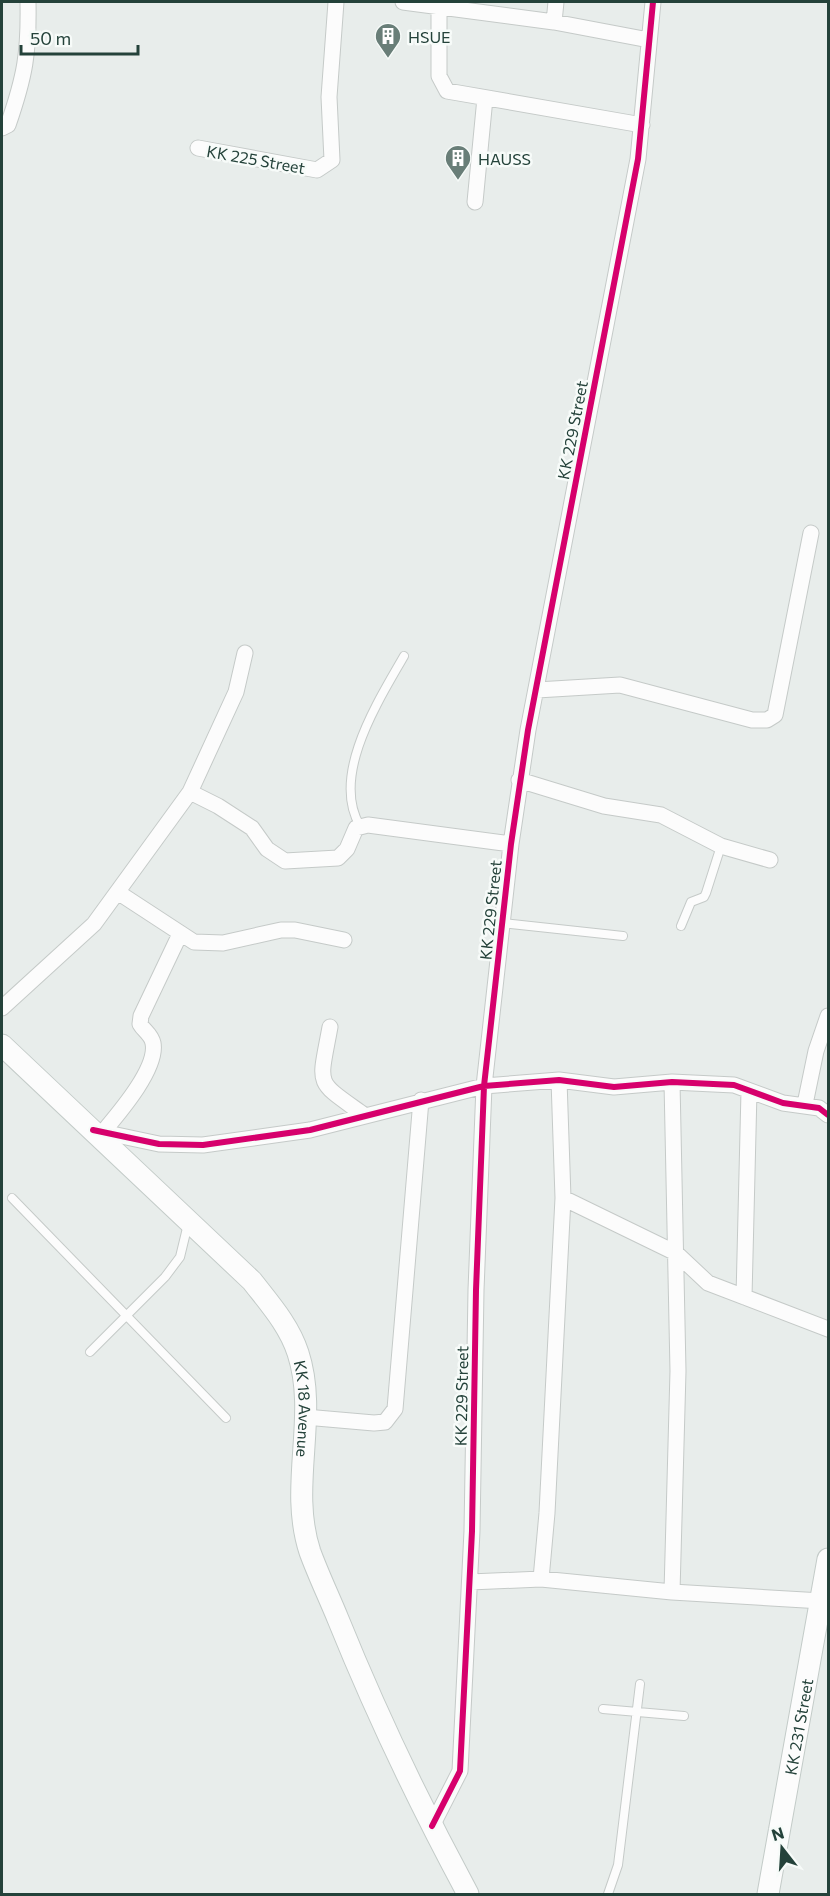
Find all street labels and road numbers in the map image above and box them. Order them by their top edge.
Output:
street label: KK 225 Street [205,141,307,177]
street label: KK 229 Street [553,379,591,481]
street label: KK 229 Street [475,859,505,961]
street label: KK 229 Street [451,1345,471,1446]
street label: KK 18 Avenue [291,1358,315,1458]
street label: KK 231 Street [780,1676,816,1776]

